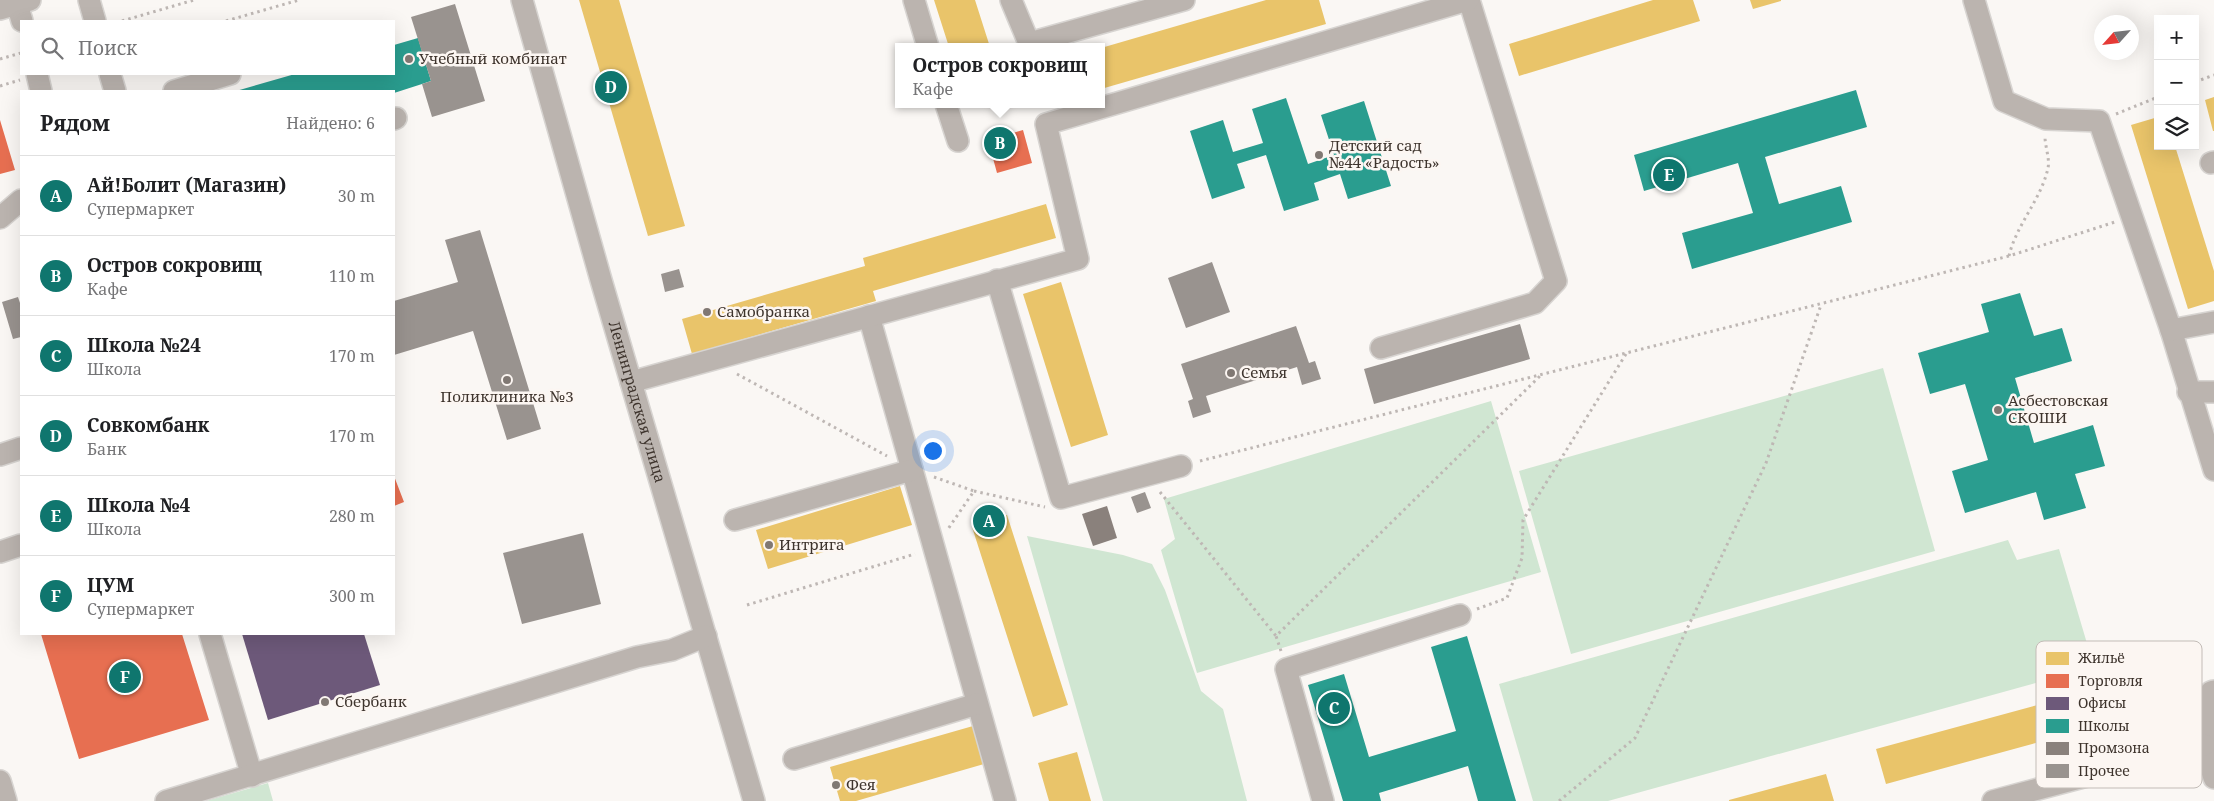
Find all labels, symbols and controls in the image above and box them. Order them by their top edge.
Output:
north arrow [2094,15,2139,60]
map controls [2154,15,2199,150]
button: + [2154,15,2199,60]
search box [20,20,395,75]
icon: search [38,34,66,62]
text: Поиск [78,35,137,61]
popup [895,43,1105,108]
place label: Учебный комбинат [419,48,567,68]
text: Остров сокровищ [913,52,1087,78]
marker: Учебный комбинат [403,53,415,65]
button: − [2154,60,2199,105]
pin: D [595,68,627,106]
text: Кафе [913,78,953,100]
button: layers [2154,105,2199,150]
text: Рядом [40,109,110,137]
text: Найдено: 6 [286,112,375,134]
pin: B [984,124,1016,162]
place label: Детский сад №44 «Радость» [1329,135,1440,172]
marker: Детский сад №44 «Радость» [1313,149,1325,161]
pin: E [1653,156,1685,194]
text: Ай!Болит (Магазин) [87,172,286,198]
text: A [50,185,62,207]
text: 30 m [338,185,375,207]
text: Супермаркет [87,198,194,220]
text: Остров сокровищ [87,252,262,278]
text: B [51,265,61,287]
text: 110 m [329,265,375,287]
text: Кафе [87,278,128,300]
place label: Самобранка [717,301,810,321]
marker: Самобранка [701,306,713,318]
street label: Ленинградская улица [605,318,671,485]
text: Школа №24 [87,332,201,358]
text: C [51,345,61,367]
text: 170 m [329,345,375,367]
text: Школа [87,358,142,380]
place label: Семья [1241,362,1287,382]
marker: Семья [1225,367,1237,379]
marker: Поликлиника №3 [501,374,513,386]
place label: Поликлиника №3 [440,386,574,406]
place label: Асбестовская СКОШИ [2008,390,2108,427]
marker: Асбестовская СКОШИ [1992,404,2004,416]
text: Совкомбанк [87,412,209,438]
text: D [50,425,62,447]
text: 170 m [329,425,375,447]
text: Банк [87,438,126,460]
your location [920,438,946,464]
text: Школа №4 [87,492,190,518]
pin: A [973,502,1005,540]
text: E [51,505,61,527]
text: 280 m [329,505,375,527]
text: Школа [87,518,142,540]
place label: Интрига [779,534,844,554]
marker: Интрига [763,539,775,551]
text: ЦУМ [87,572,134,598]
text: F [51,585,61,607]
text: 300 m [329,585,375,607]
text: Супермаркет [87,598,194,620]
legend [2036,641,2202,788]
text: Жильё [2077,648,2125,667]
pin: F [109,658,141,696]
text: Торговля [2078,671,2143,690]
pin: C [1318,689,1350,727]
place label: Сбербанк [335,691,407,711]
text: Офисы [2078,693,2126,712]
marker: Сбербанк [319,696,331,708]
text: Школы [2078,716,2129,735]
text: Промзона [2078,738,2150,757]
text: Прочее [2078,761,2130,780]
place label: Фея [846,774,875,794]
marker: Фея [830,779,842,791]

